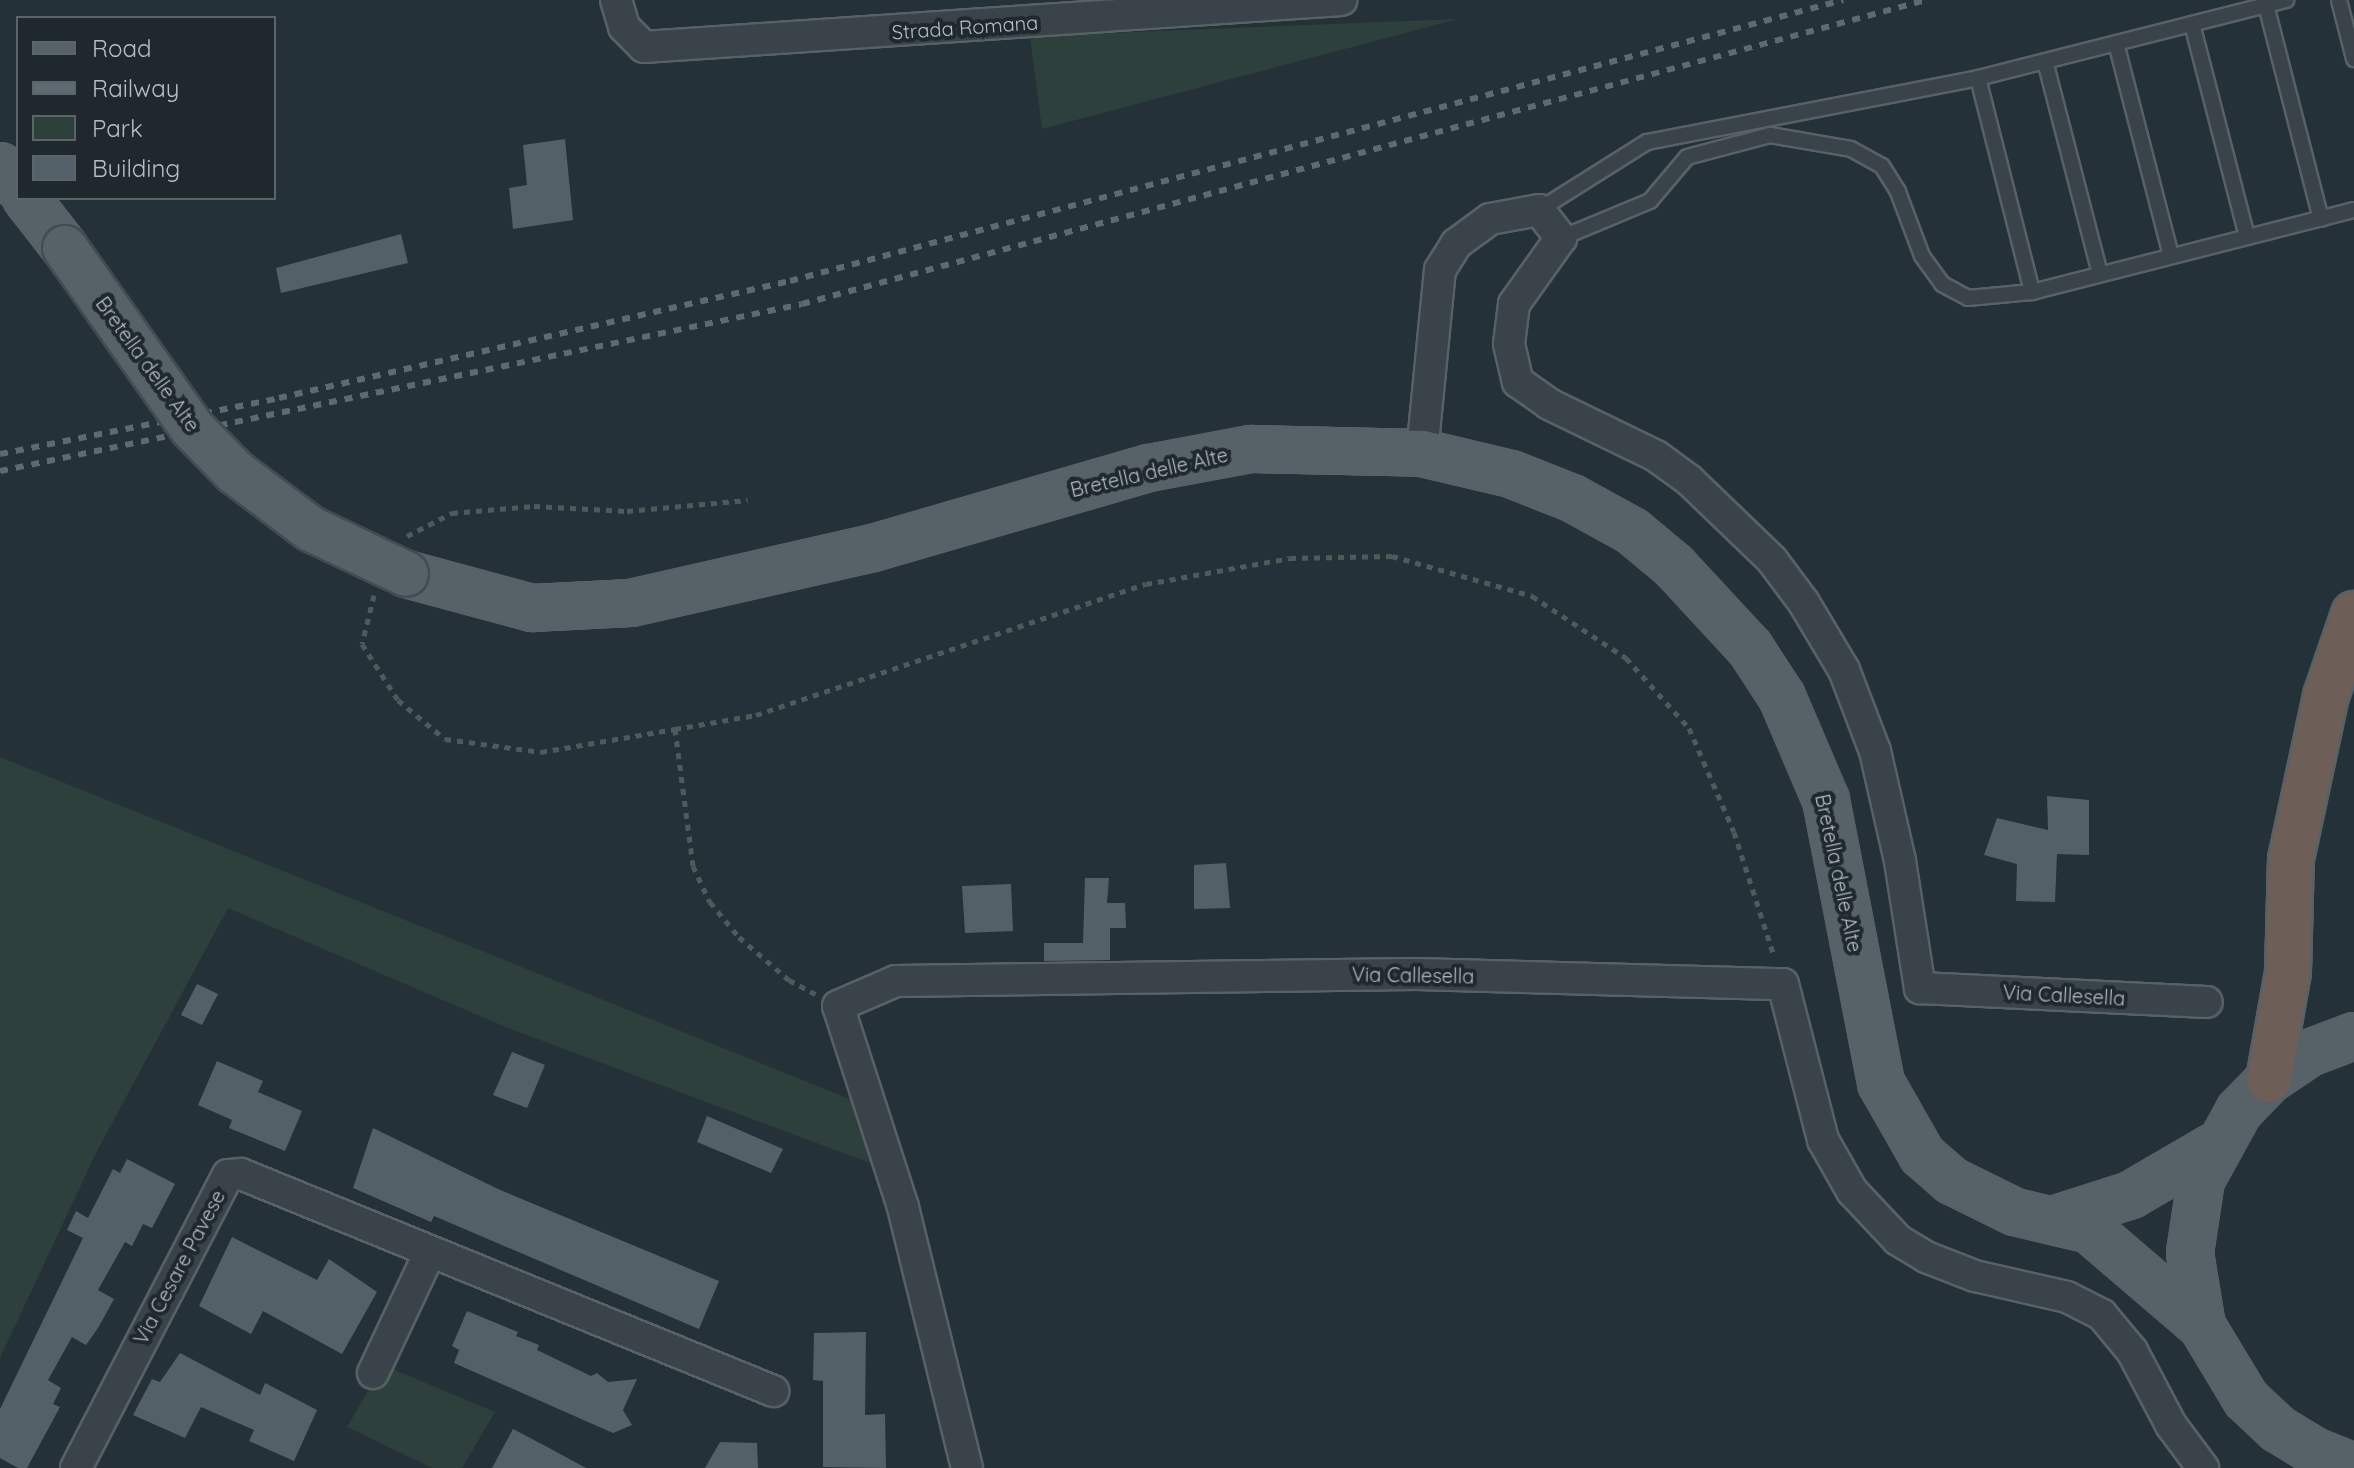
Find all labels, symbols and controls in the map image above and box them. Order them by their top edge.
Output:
street label: Strada Romana [891,10,1039,44]
legend [16,16,276,200]
text: Road [92,33,152,63]
text: Railway [92,73,179,103]
text: Park [92,113,143,143]
text: Building [92,153,180,183]
street label: Bretella delle Alte [91,292,205,436]
street label: Bretella delle Alte [1068,442,1230,502]
street label: Bretella delle Alte [1811,792,1867,954]
street label: Via Callesella [1351,962,1475,988]
street label: Via Callesella [2002,980,2126,1010]
street label: Via Cesare Pavese [128,1186,230,1348]

